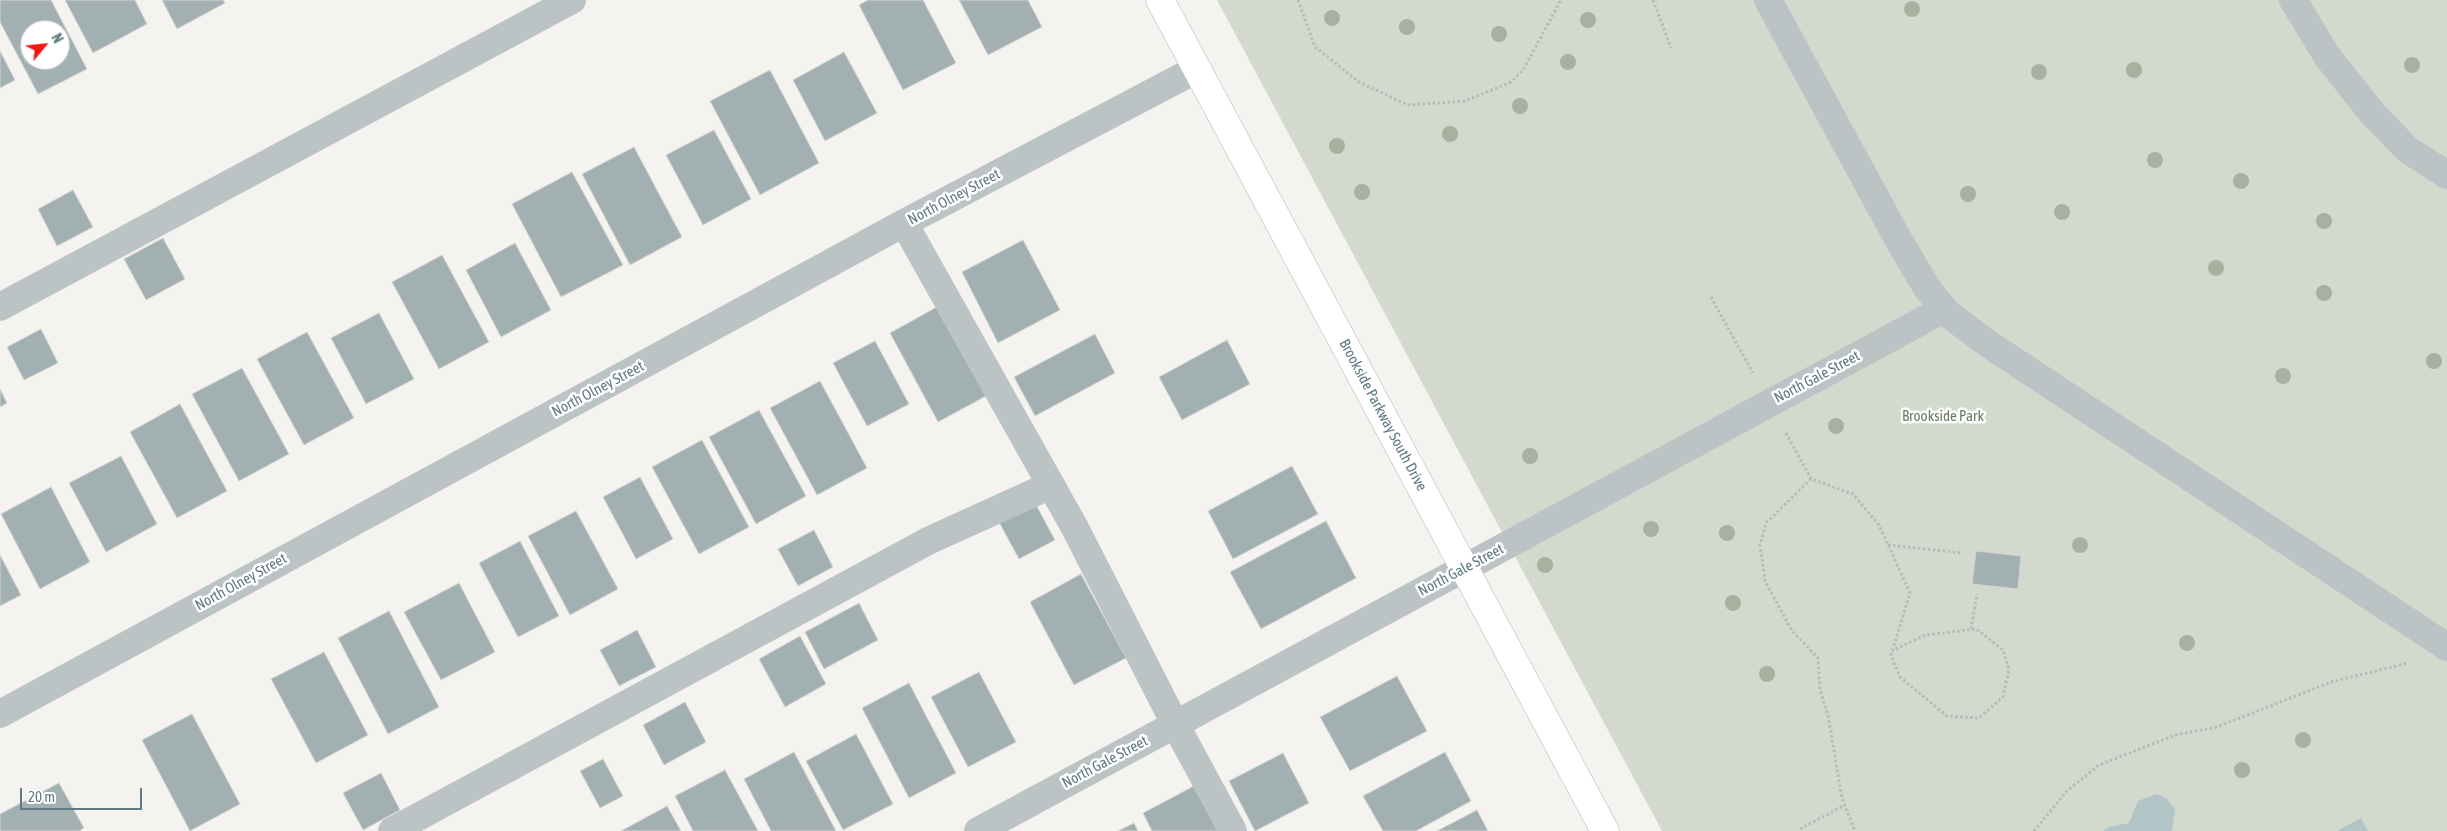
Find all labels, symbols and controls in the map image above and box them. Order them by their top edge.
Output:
north arrow [20,20,70,70]
text: N [48,31,66,46]
street label: North Olney Street [905,165,1003,229]
street label: Brookside Parkway South Drive [1335,336,1431,494]
street label: North Gale Street [1771,347,1863,407]
street label: North Olney Street [549,357,647,421]
park label: Brookside Park [1902,407,1984,425]
street label: North Gale Street [1415,540,1507,600]
street label: North Olney Street [192,549,290,615]
street label: North Gale Street [1059,732,1151,792]
scale bar [22,778,145,810]
text: 20 m [28,788,55,805]

